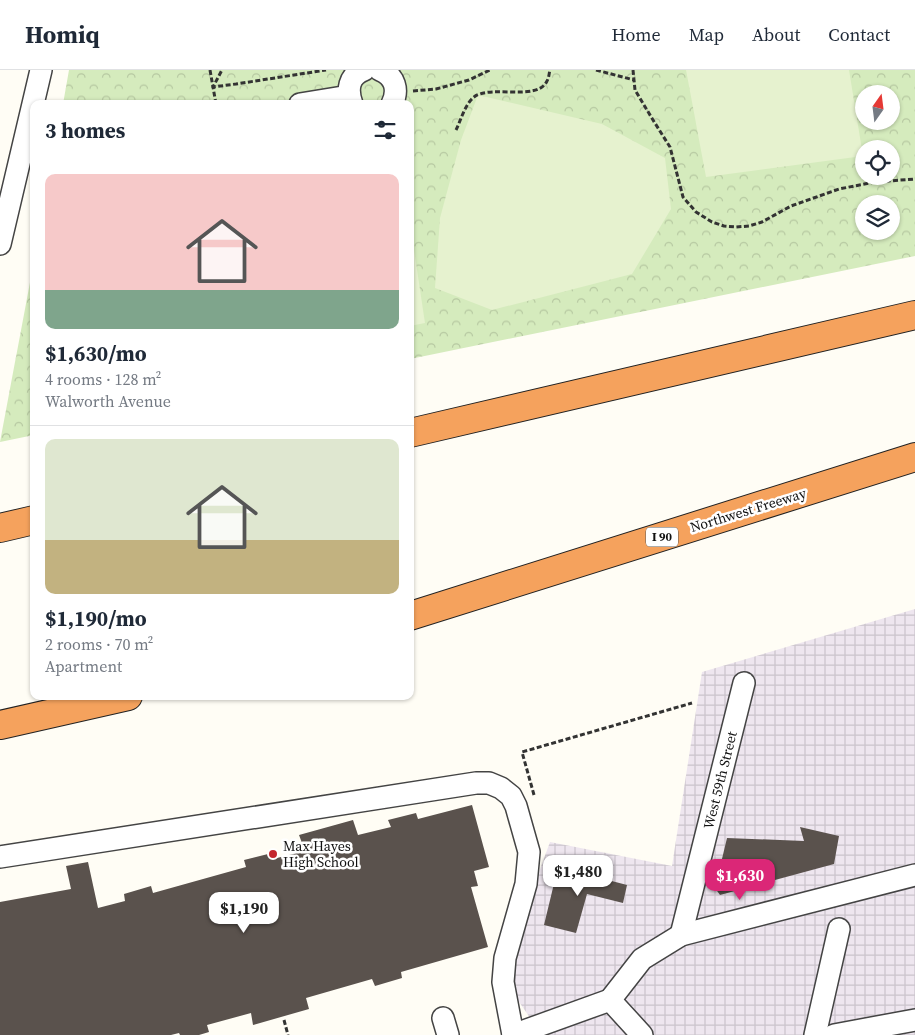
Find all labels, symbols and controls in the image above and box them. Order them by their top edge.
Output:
text: Homiq [25,18,100,51]
text: Home [612,22,661,47]
text: Map [689,22,724,47]
text: About [752,22,800,47]
text: Contact [828,22,890,47]
north arrow [855,85,900,130]
map controls [855,85,900,240]
text: 3 homes [45,116,125,145]
icon: filters [371,116,399,144]
button: locate [855,140,900,185]
button: layers [855,195,900,240]
icon: home [177,206,267,296]
text: $1,630/mo [45,339,147,368]
text: 4 rooms · 128 m² [45,368,161,390]
text: Walworth Avenue [45,390,171,412]
icon: home [177,472,267,562]
street label: Northwest Freeway [688,483,809,537]
road number: I 90 [646,528,678,547]
text: $1,190/mo [45,604,147,633]
text: 2 rooms · 70 m² [45,633,153,655]
text: Apartment [45,655,122,677]
street label: West 59th Street [698,729,742,831]
place label: Max Hayes High School [283,836,359,872]
marker: Max Hayes High School [267,848,279,860]
pin: $1,480 [537,854,619,897]
pin: $1,630 [699,858,781,901]
text: $1,480 [554,860,602,882]
text: $1,630 [716,864,764,886]
pin: $1,190 [203,892,285,934]
text: $1,190 [220,897,268,919]

